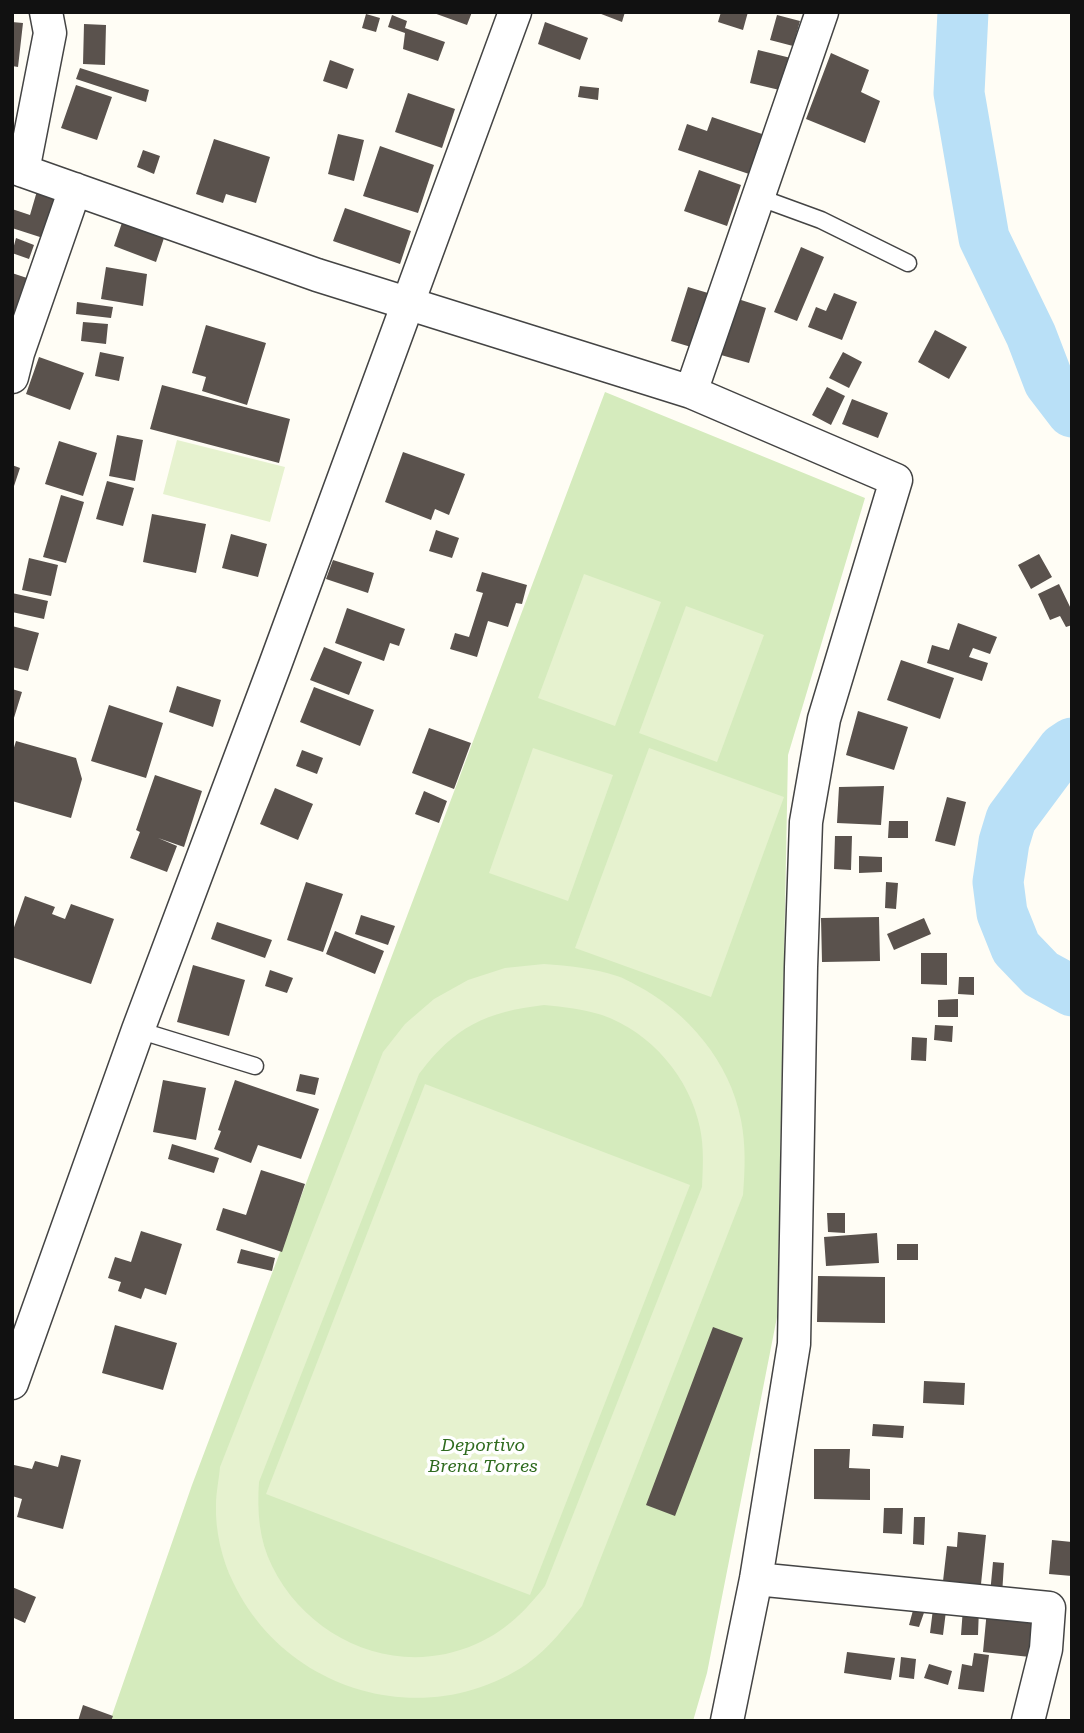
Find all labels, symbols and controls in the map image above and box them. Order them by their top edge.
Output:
park label: Deportivo Brena Torres [428,1435,538,1478]

